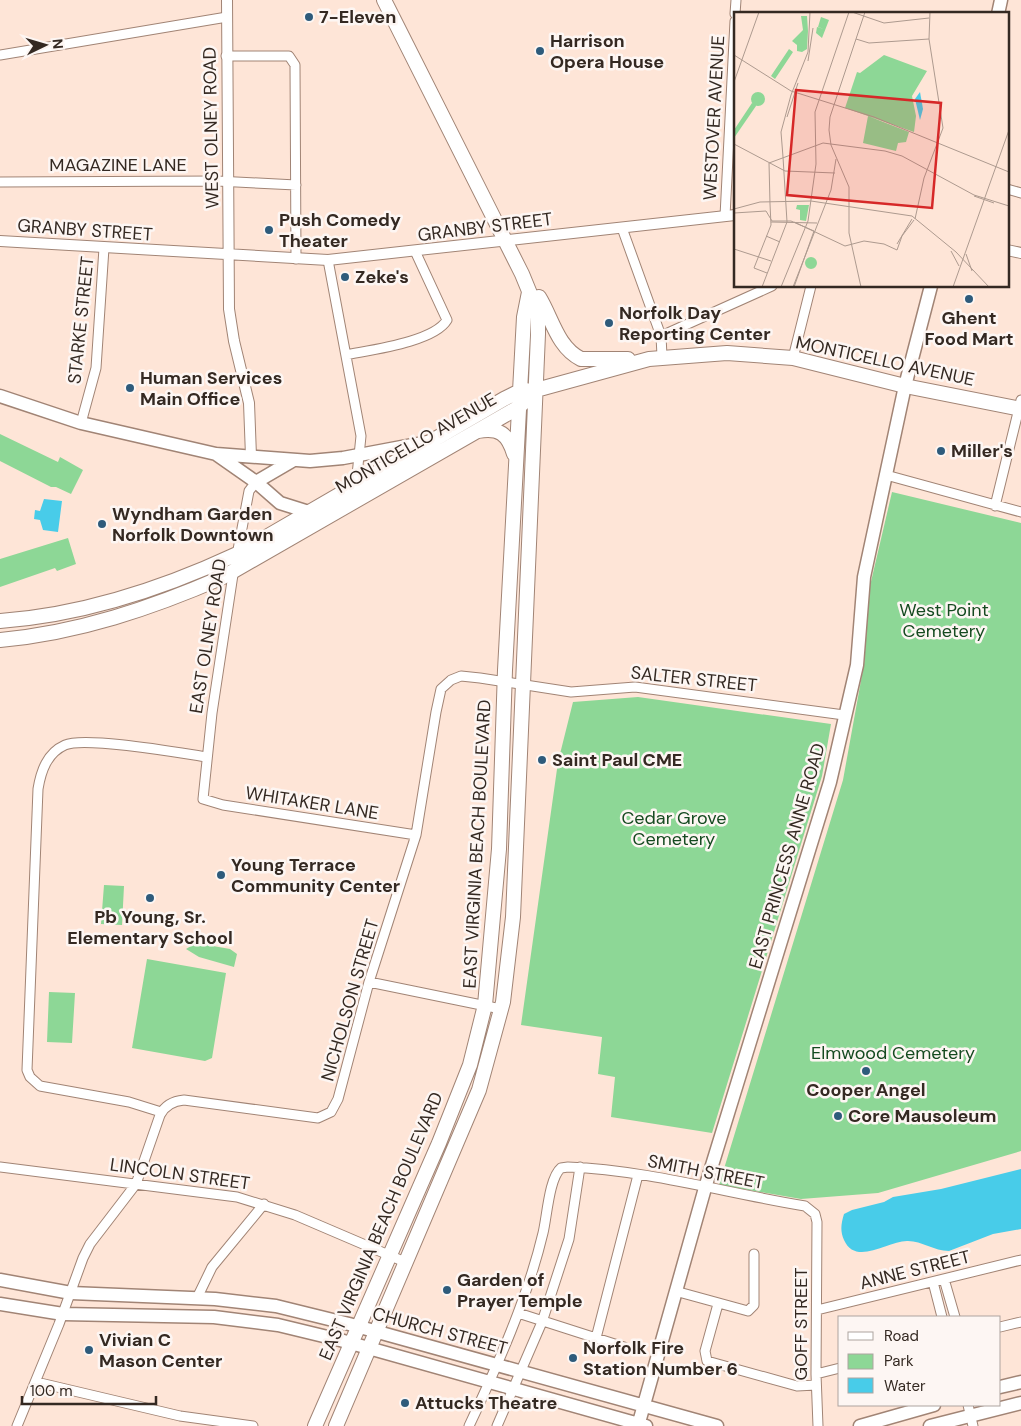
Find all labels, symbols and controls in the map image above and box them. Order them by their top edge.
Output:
place label: 7-Eleven [319,5,396,29]
marker: 7-Eleven [303,11,315,23]
inset map [734,12,1008,288]
north arrow [20,20,70,70]
place label: Harrison Opera House [550,29,664,74]
street label: WESTOVER AVENUE [698,35,730,201]
text: N [49,38,67,50]
marker: Harrison Opera House [534,45,546,57]
street label: WEST OLNEY ROAD [198,47,224,209]
street label: MAGAZINE LANE [49,153,187,177]
street label: GRANBY STREET [416,207,554,247]
place label: Push Comedy Theater [279,208,401,253]
street label: GRANBY STREET [17,213,153,247]
marker: Push Comedy Theater [263,224,275,236]
street label: STARKE STREET [62,255,100,385]
place label: Zeke's [355,265,409,289]
marker: Zeke's [339,271,351,283]
marker: Ghent Food Mart [963,293,975,305]
place label: Norfolk Day Reporting Center [619,301,771,346]
place label: Ghent Food Mart [924,306,1014,351]
marker: Norfolk Day Reporting Center [603,317,615,329]
street label: MONTICELLO AVENUE [793,330,977,392]
place label: Human Services Main Office [140,366,282,411]
marker: Human Services Main Office [124,382,136,394]
street label: MONTICELLO AVENUE [331,387,501,499]
place label: Miller's [951,439,1013,463]
marker: Miller's [935,445,947,457]
place label: Wyndham Garden Norfolk Downtown [112,502,274,547]
marker: Wyndham Garden Norfolk Downtown [96,518,108,530]
street label: EAST OLNEY ROAD [184,557,232,715]
park label: West Point Cemetery [899,598,989,643]
street label: SALTER STREET [630,660,758,698]
street label: EAST VIRGINIA BEACH BOULEVARD [457,699,497,989]
street label: EAST PRINCESS ANNE ROAD [743,740,831,972]
place label: Saint Paul CME [552,748,682,772]
marker: Saint Paul CME [536,754,548,766]
street label: WHITAKER LANE [244,781,380,825]
park label: Cedar Grove Cemetery [621,806,727,851]
place label: Young Terrace Community Center [231,853,400,898]
marker: Young Terrace Community Center [215,869,227,881]
marker: Pb Young, Sr. Elementary School [144,892,156,904]
place label: Pb Young, Sr. Elementary School [67,905,233,950]
street label: NICHOLSON STREET [315,916,385,1084]
park label: Elmwood Cemetery [811,1041,975,1065]
marker: Cooper Angel [860,1065,872,1077]
place label: Cooper Angel [806,1078,926,1102]
street label: EAST VIRGINIA BEACH BOULEVARD [313,1088,449,1364]
place label: Core Mausoleum [848,1104,996,1128]
marker: Core Mausoleum [832,1110,844,1122]
street label: SMITH STREET [646,1149,766,1195]
street label: LINCOLN STREET [108,1152,252,1196]
street label: ANNE STREET [857,1245,973,1295]
place label: Garden of Prayer Temple [457,1268,583,1313]
street label: GOFF STREET [789,1268,813,1381]
marker: Garden of Prayer Temple [441,1284,453,1296]
street label: CHURCH STREET [370,1301,510,1361]
legend [838,1316,1001,1406]
text: Road [884,1326,919,1346]
place label: Vivian C Mason Center [99,1328,222,1373]
place label: Norfolk Fire Station Number 6 [583,1336,738,1381]
marker: Vivian C Mason Center [83,1344,95,1356]
text: Park [884,1351,914,1371]
marker: Norfolk Fire Station Number 6 [567,1352,579,1364]
scale bar [22,1374,156,1406]
text: Water [884,1376,926,1396]
text: 100 m [30,1381,73,1401]
place label: Attucks Theatre [415,1391,557,1415]
marker: Attucks Theatre [399,1397,411,1409]

